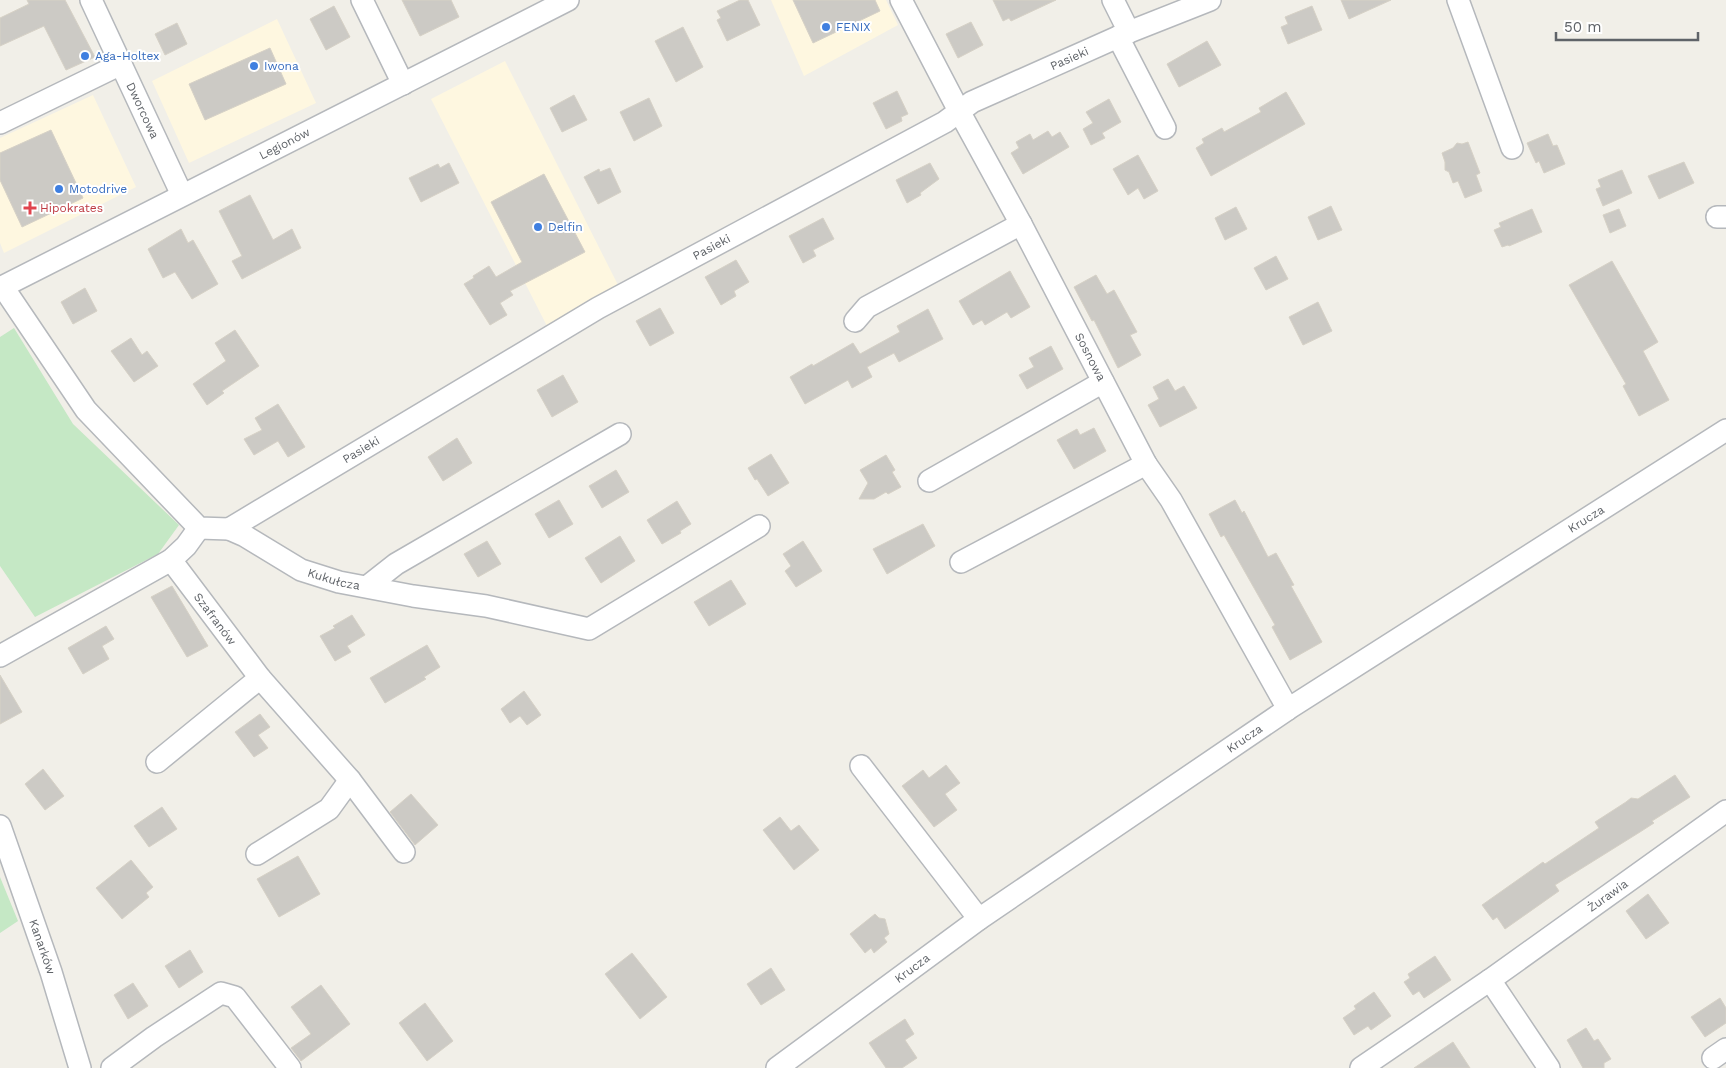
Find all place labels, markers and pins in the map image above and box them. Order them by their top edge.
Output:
place label: FENIX [836,20,871,34]
marker: FENIX [820,21,832,33]
place label: Aga-Holtex [95,49,159,63]
marker: Aga-Holtex [79,50,91,62]
place label: Iwona [264,59,299,73]
marker: Iwona [248,60,260,72]
place label: Motodrive [69,182,127,196]
marker: Motodrive [53,183,65,195]
place label: Hipokrates [40,201,103,215]
marker: Hipokrates [24,202,36,214]
place label: Delfin [548,220,583,234]
marker: Delfin [532,221,544,233]

